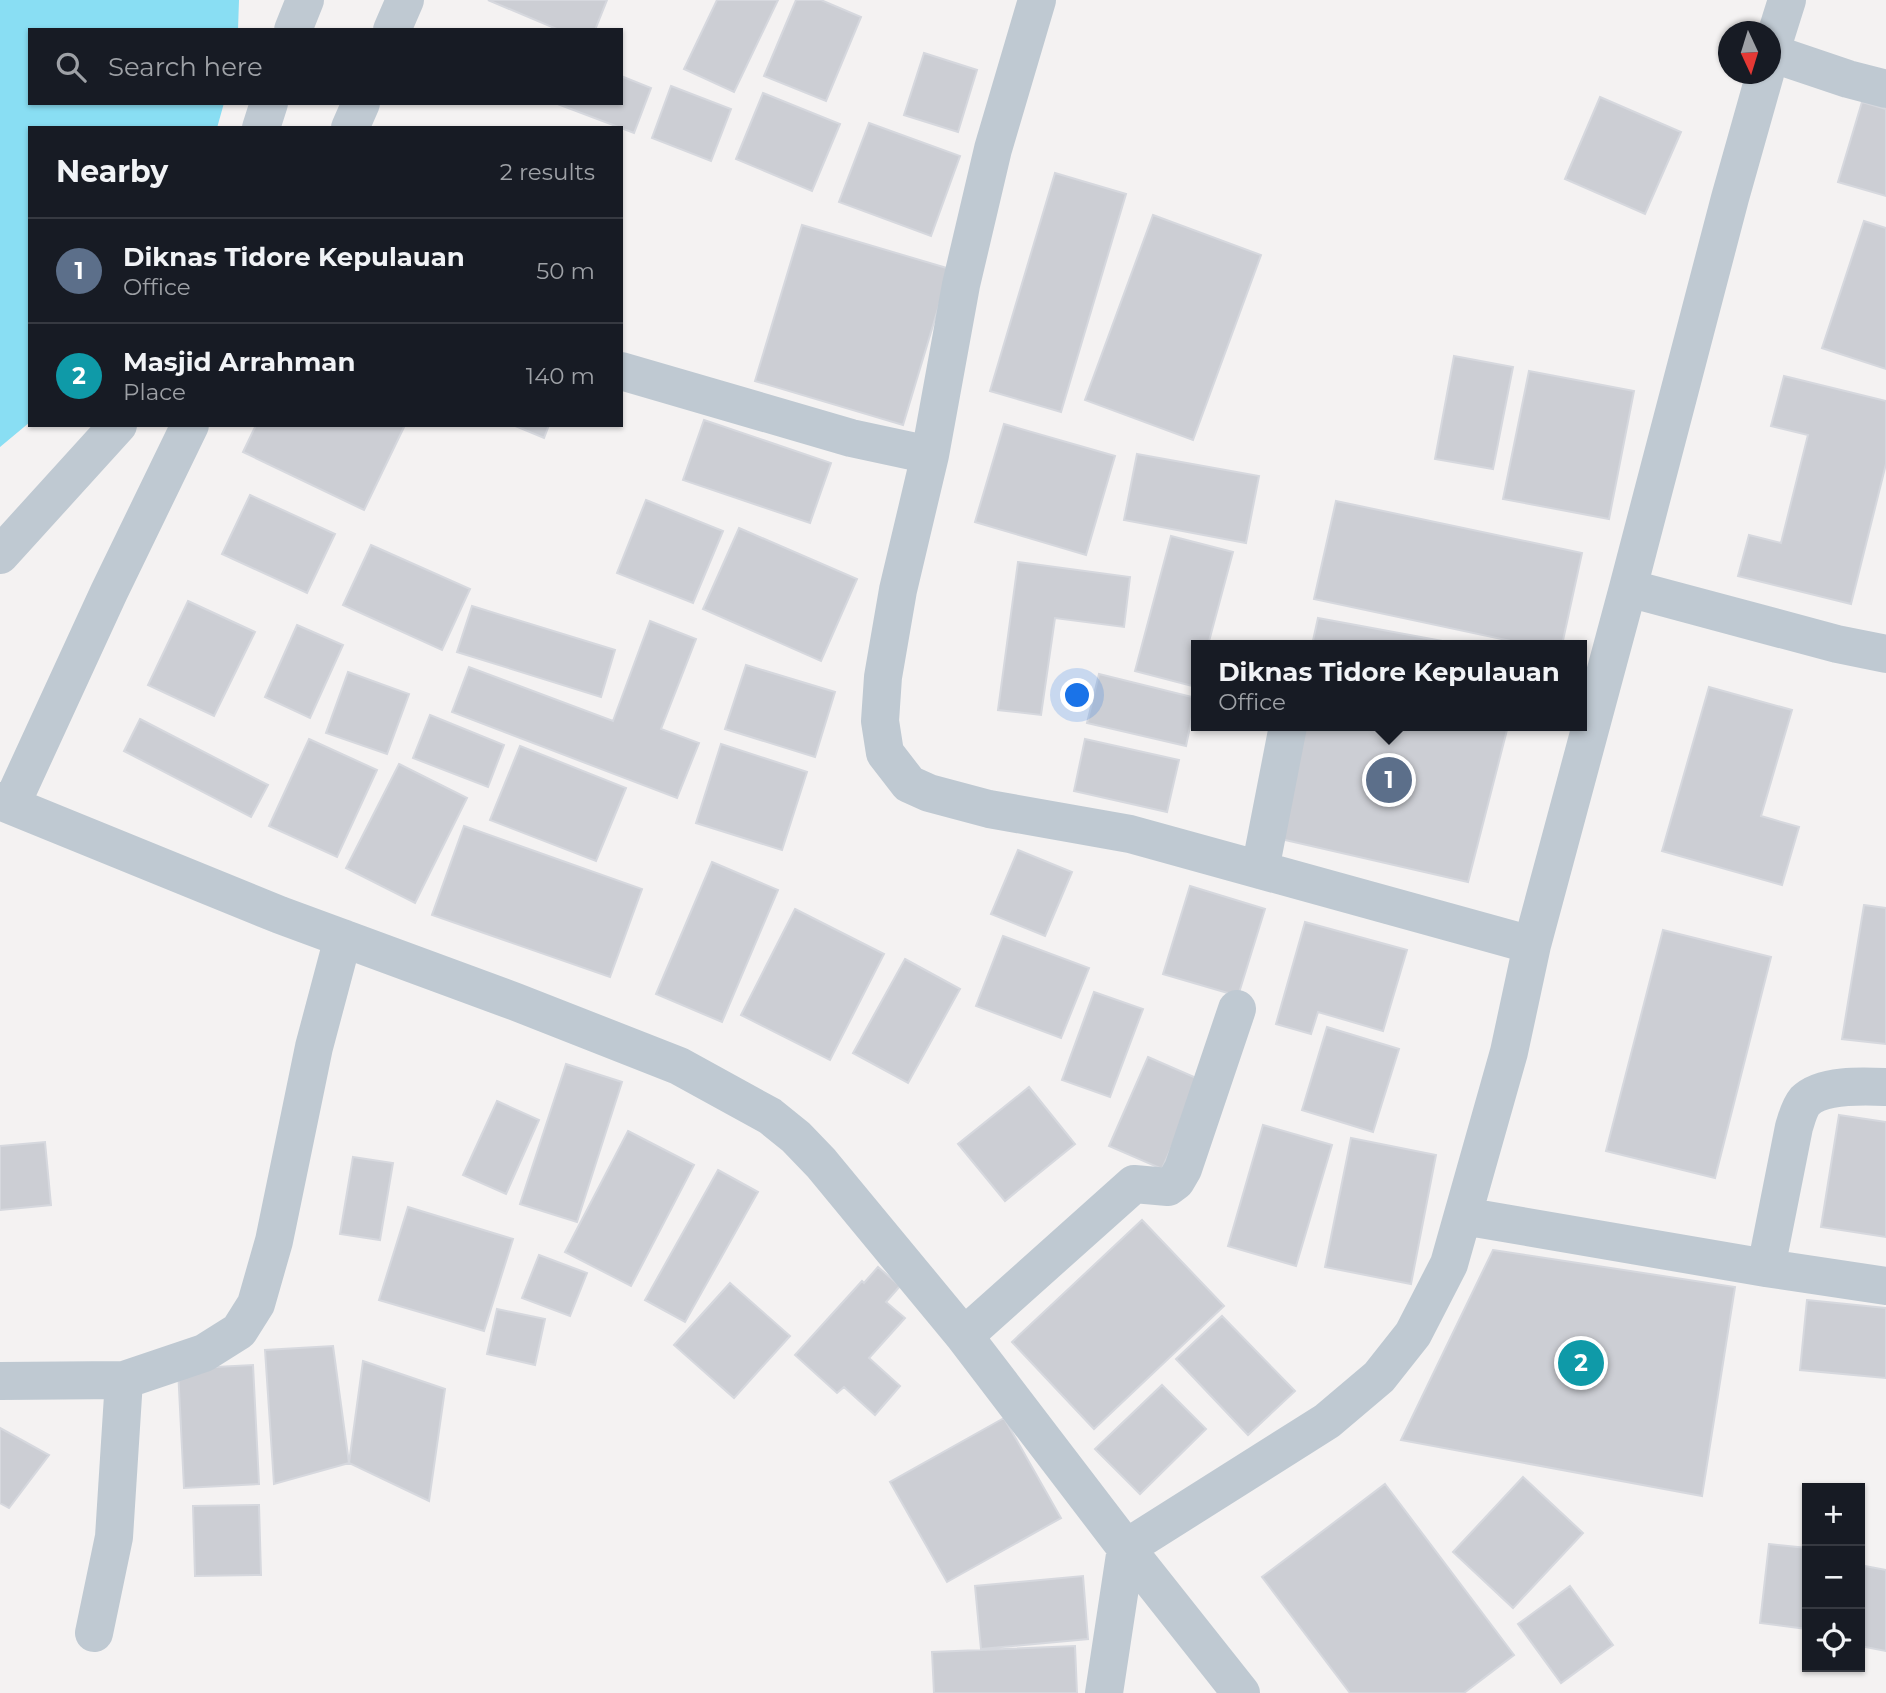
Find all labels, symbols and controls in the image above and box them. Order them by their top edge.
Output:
north arrow [1718,21,1781,84]
search box [28,28,623,105]
icon: search [52,48,90,86]
text: Search here [108,51,263,83]
text: Nearby [56,153,168,190]
text: 2 results [500,158,595,186]
text: Diknas Tidore Kepulauan [123,241,465,273]
text: 1 [74,257,84,285]
text: 50 m [536,257,595,285]
text: Office [123,273,191,301]
text: Masjid Arrahman [123,346,355,378]
text: 2 [72,362,86,390]
text: 140 m [526,362,595,390]
text: Place [123,378,186,406]
popup [1191,640,1587,731]
text: Diknas Tidore Kepulauan [1218,656,1560,688]
your location [1060,678,1094,712]
text: Office [1218,688,1286,716]
pin: 1 [1366,754,1412,806]
pin: 2 [1558,1337,1604,1389]
map controls [1802,1483,1865,1672]
button: + [1802,1483,1865,1546]
button: − [1802,1546,1865,1609]
button: locate [1802,1609,1865,1672]

